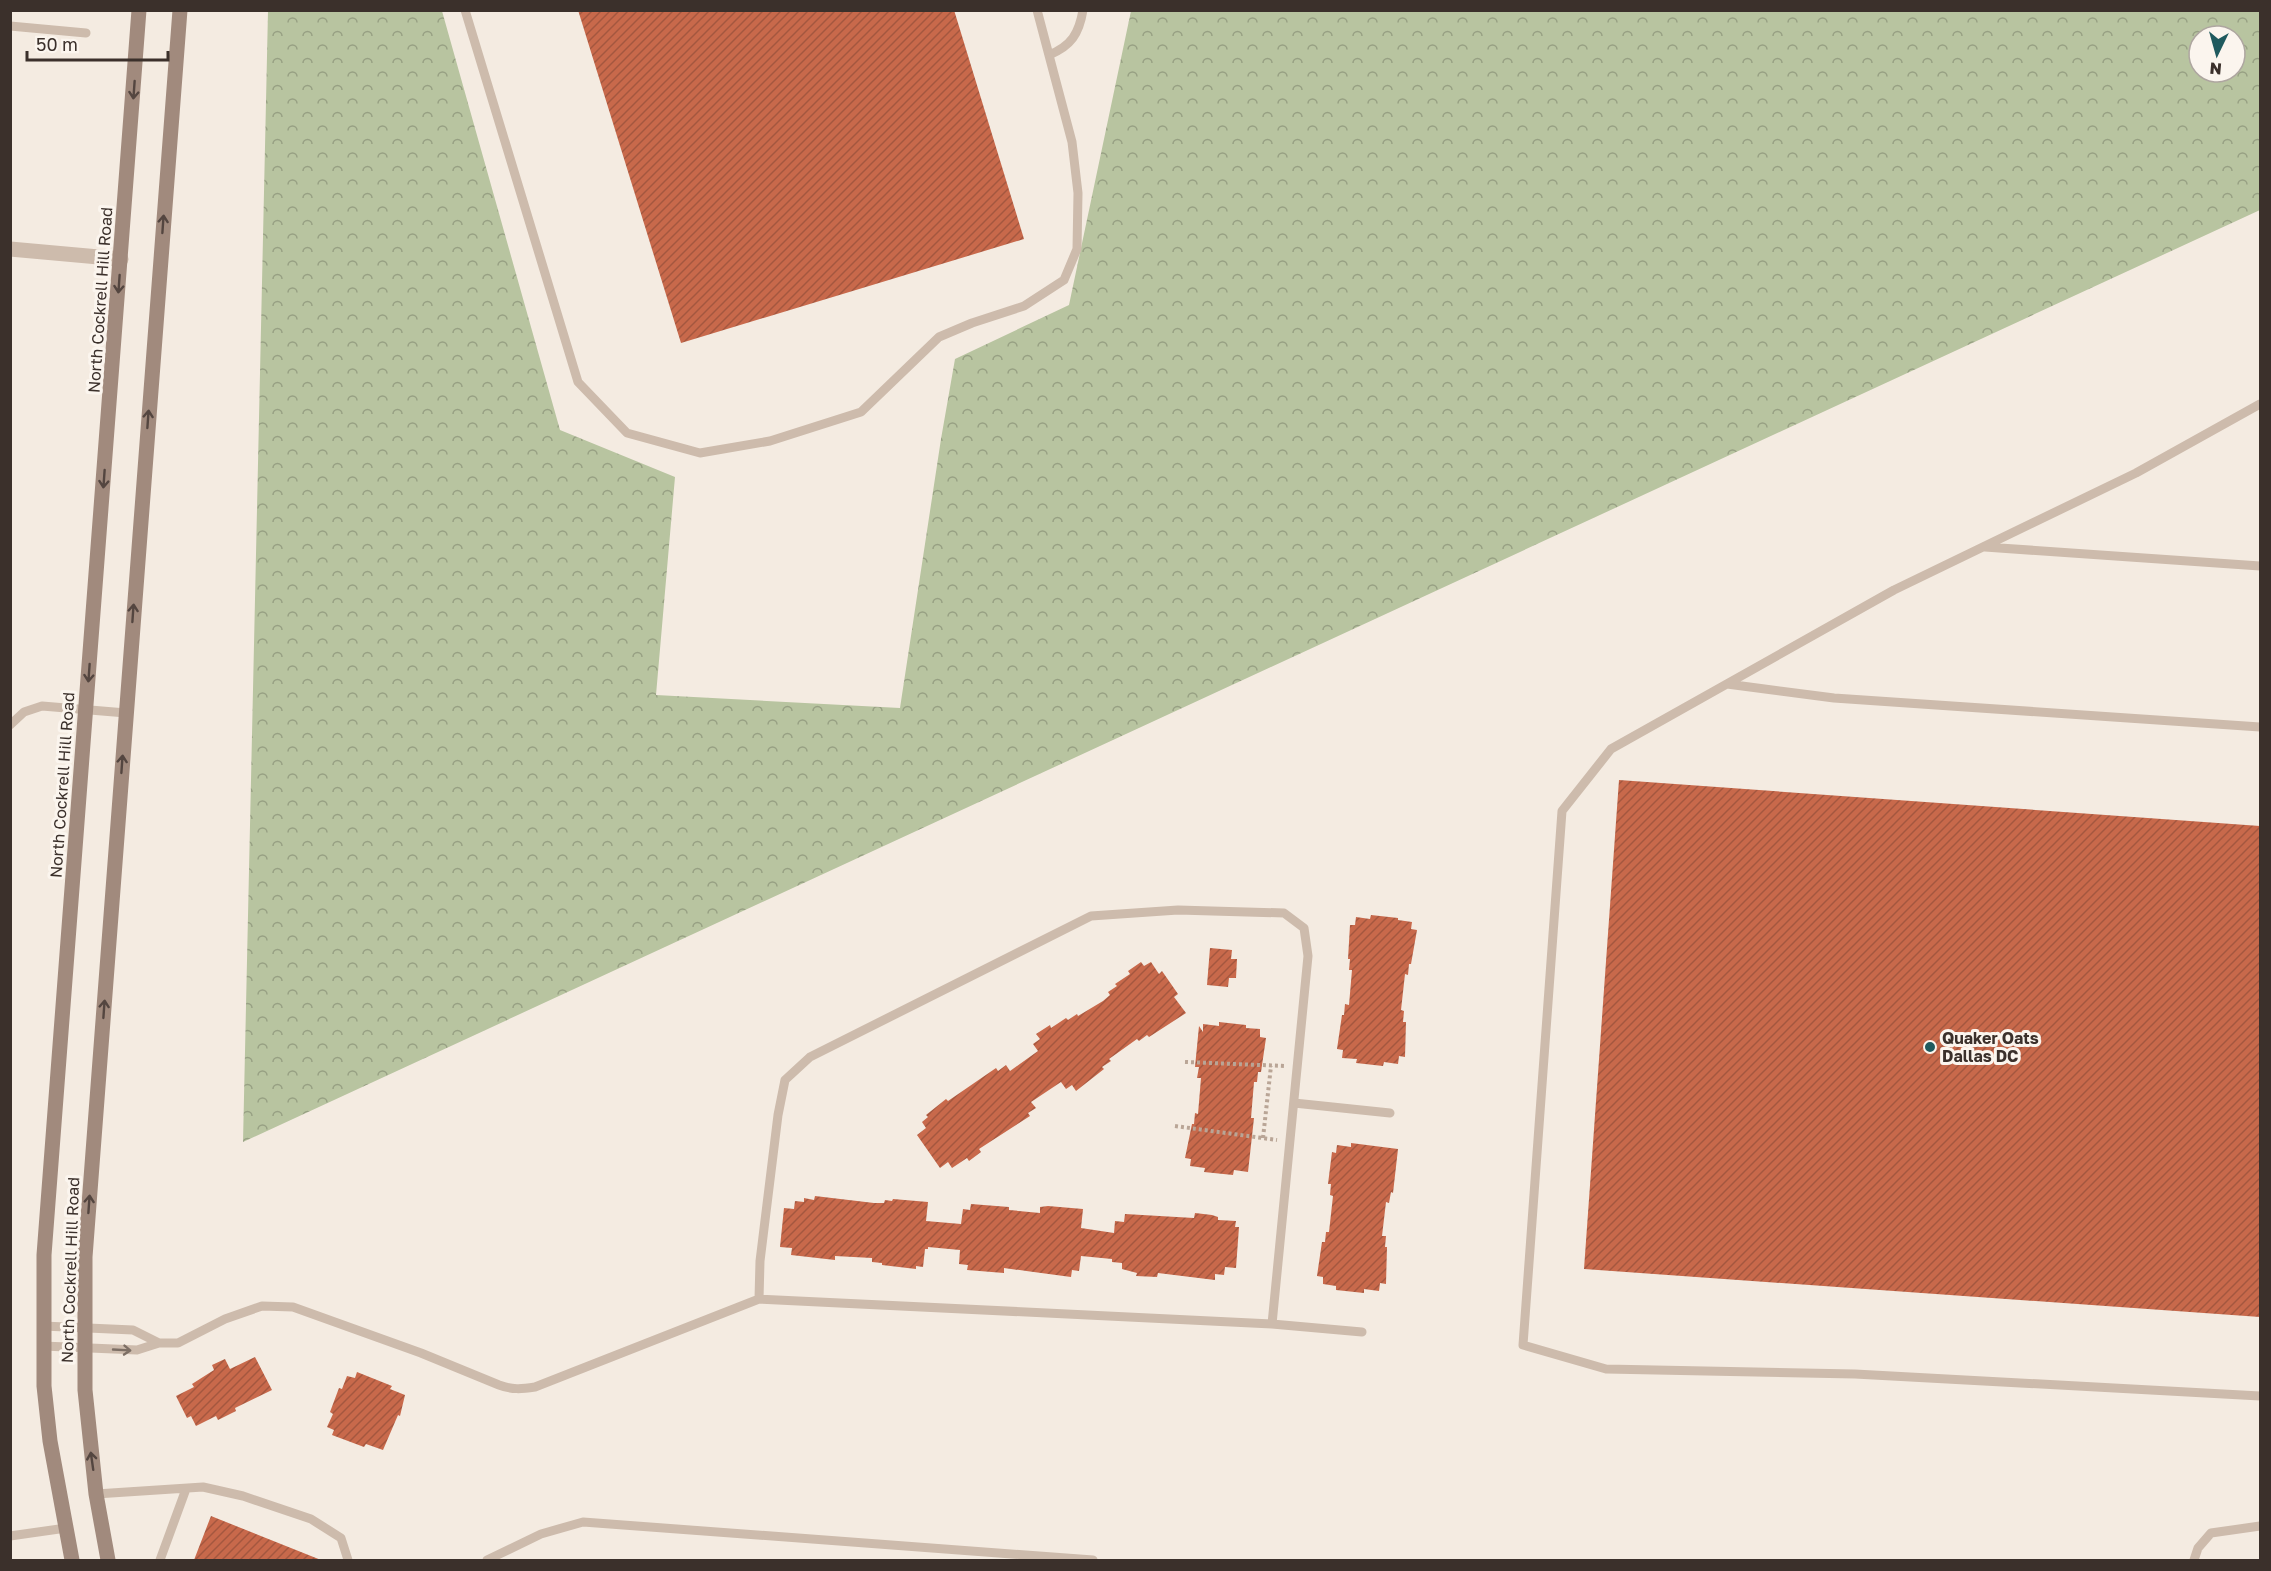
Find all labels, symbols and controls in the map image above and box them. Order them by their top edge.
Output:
scale bar [27,24,168,62]
north arrow [2187,24,2247,84]
text: 50 m [36,33,78,55]
text: N [2209,58,2223,79]
one-way arrow [128,79,139,99]
street label: North Cockrell Hill Road [84,206,116,394]
one-way arrow [158,215,169,235]
one-way arrow [113,274,124,294]
one-way arrow [143,409,154,429]
one-way arrow [98,468,109,488]
one-way arrow [128,604,139,624]
one-way arrow [83,663,94,683]
street label: North Cockrell Hill Road [46,691,78,879]
one-way arrow [117,754,128,774]
one-way arrow [98,1000,109,1020]
place label: Quaker Oats Dallas DC [1942,1028,2039,1066]
marker: Quaker Oats Dallas DC [1923,1040,1937,1054]
street label: North Cockrell Hill Road [57,1177,83,1363]
one-way arrow [84,1194,95,1214]
one-way arrow [112,1344,132,1355]
one-way arrow [86,1452,97,1472]

